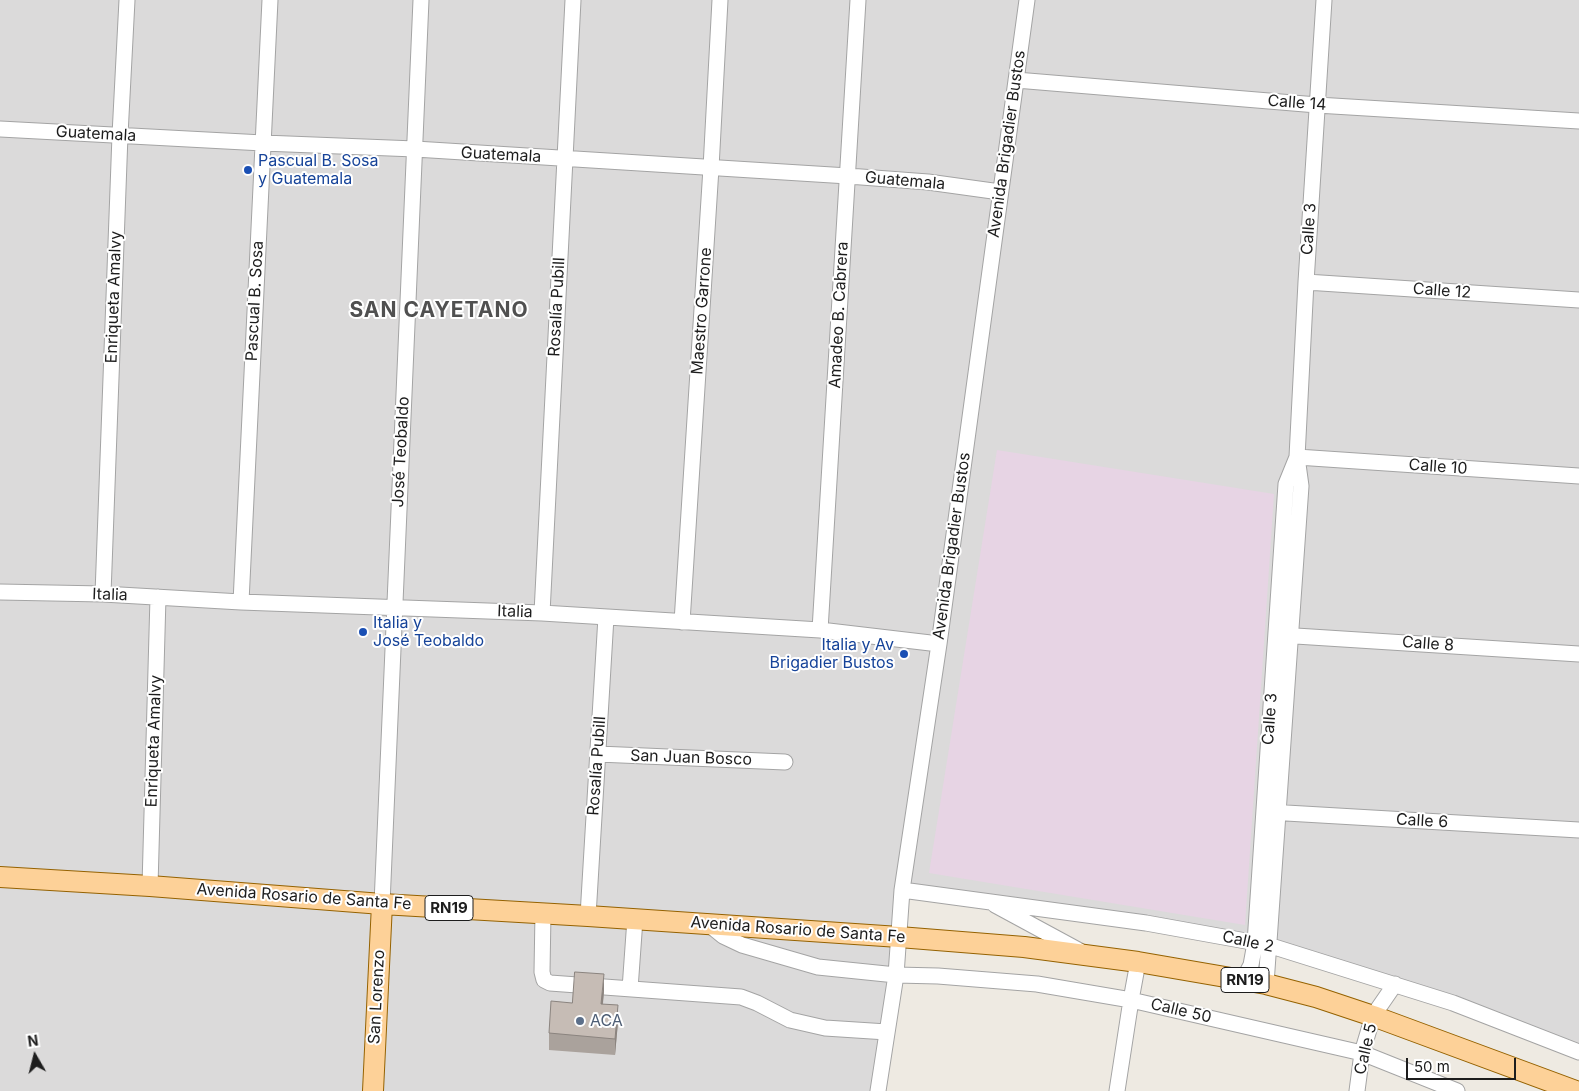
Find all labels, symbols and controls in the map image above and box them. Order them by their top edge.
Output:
street label: Avenida Brigadier Bustos [984,49,1030,239]
street label: Calle 14 [1267,91,1327,115]
street label: Guatemala [55,122,137,146]
street label: Guatemala [460,143,542,167]
place label: Pascual B. Sosa y Guatemala [258,151,378,189]
marker: Pascual B. Sosa y Guatemala [242,164,254,176]
street label: Guatemala [864,168,946,194]
street label: Calle 3 [1298,202,1320,256]
street label: Enriqueta Amalvy [102,230,126,364]
street label: Pascual B. Sosa [242,240,268,362]
street label: Amadeo B. Cabrera [826,241,852,389]
street label: Maestro Garrone [688,247,716,375]
street label: Rosalía Pubill [545,257,569,357]
street label: Calle 12 [1412,279,1472,303]
district label: SAN CAYETANO [348,298,530,324]
street label: José Teobaldo [389,396,413,508]
street label: Avenida Brigadier Bustos [929,451,975,641]
street label: Calle 10 [1408,455,1468,479]
street label: Italia [92,585,128,605]
street label: Italia [497,602,533,622]
place label: Italia y José Teobaldo [373,613,484,651]
marker: Italia y José Teobaldo [357,626,369,638]
street label: Calle 8 [1401,633,1455,655]
place label: Italia y Av Brigadier Bustos [770,635,894,673]
marker: Italia y Av Brigadier Bustos [898,648,910,660]
street label: Enriqueta Amalvy [142,674,166,808]
street label: Calle 3 [1259,692,1281,746]
street label: Rosalía Pubill [584,716,610,816]
street label: San Juan Bosco [630,746,752,770]
street label: Calle 6 [1395,810,1449,832]
street label: Avenida Rosario de Santa Fe [196,880,412,914]
road number: RN19 [425,896,473,920]
street label: Avenida Rosario de Santa Fe [690,913,906,947]
street label: Calle 2 [1221,927,1275,957]
street label: San Lorenzo [365,949,389,1045]
road number: RN19 [1221,968,1269,992]
street label: Calle 50 [1149,995,1213,1027]
place label: ACA [590,1011,623,1031]
marker: ACA [574,1015,586,1027]
street label: Calle 5 [1351,1022,1381,1076]
north arrow [10,1031,60,1081]
text: N [26,1031,39,1050]
scale bar [1409,1048,1519,1080]
text: 50 m [1414,1057,1450,1076]

